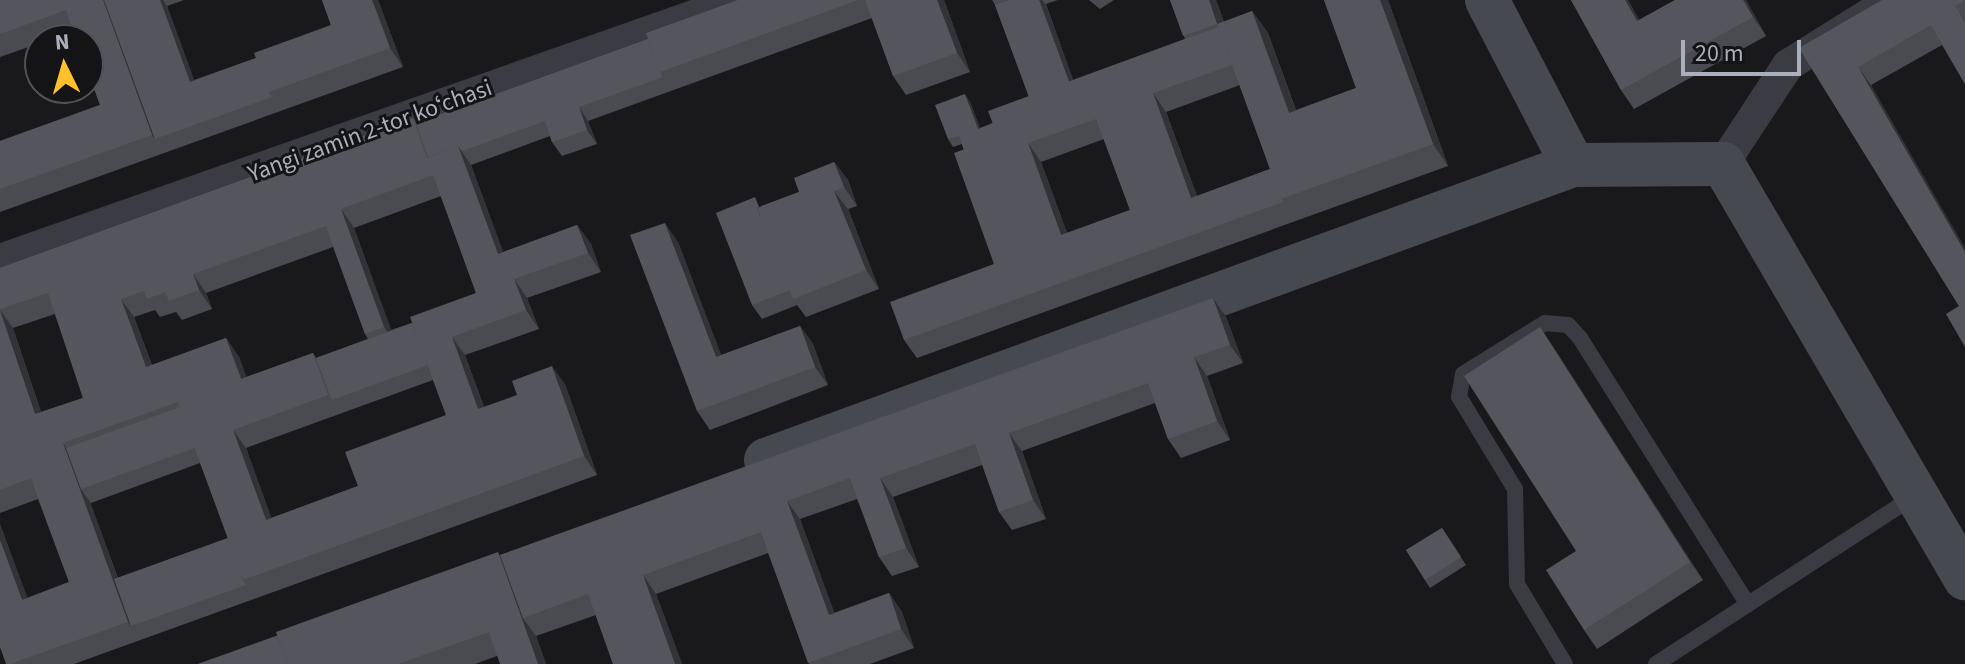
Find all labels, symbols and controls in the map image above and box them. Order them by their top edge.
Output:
north arrow [24,24,104,104]
scale bar [1685,24,1805,74]
text: N [53,26,71,59]
text: 20 m [1695,36,1744,71]
street label: Yangi zamin 2-tor koʻchasi [244,73,496,189]

